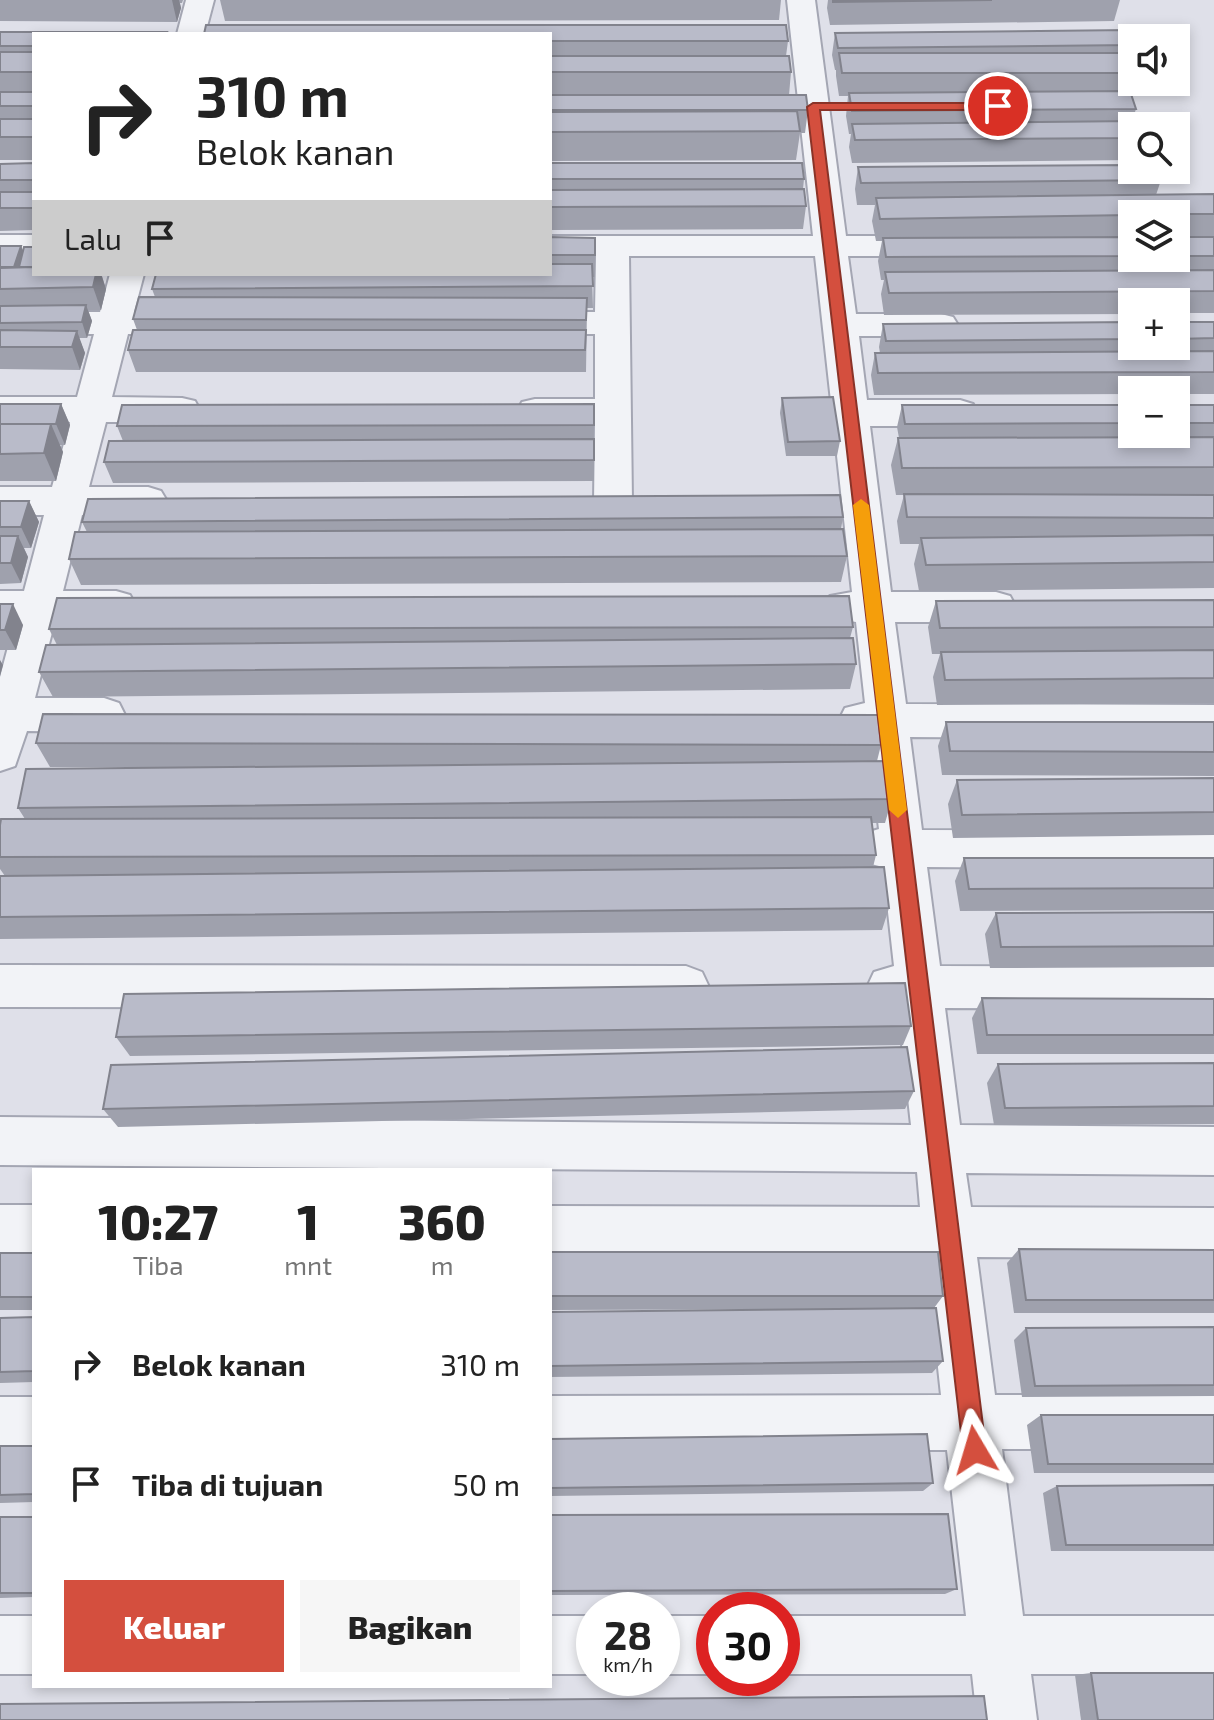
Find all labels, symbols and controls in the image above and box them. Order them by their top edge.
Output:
map controls [1118,24,1190,448]
button: sound [1118,24,1190,96]
text: 310 m [196,61,349,128]
icon: right [64,64,168,168]
pin [964,72,1032,140]
icon: arrive [976,84,1020,128]
button: search [1118,112,1190,184]
text: Belok kanan [196,129,394,172]
button: layers [1118,200,1190,272]
icon: arrive [138,216,182,260]
text: Lalu [64,220,122,256]
button: + [1118,288,1190,360]
button: − [1118,376,1190,448]
text: 10:27 [98,1192,218,1250]
text: 1 [297,1192,319,1250]
text: 360 [398,1192,486,1250]
text: Tiba [133,1249,183,1280]
text: mnt [284,1249,332,1280]
text: m [431,1249,453,1280]
icon: right [64,1342,108,1386]
text: Belok kanan [132,1346,306,1382]
text: 310 m [440,1346,520,1382]
position arrow [933,1408,1017,1492]
icon: arrive [64,1462,108,1506]
text: Tiba di tujuan [132,1466,323,1502]
text: 50 m [453,1466,520,1502]
button: Keluar [64,1580,284,1672]
button: Bagikan [300,1580,520,1672]
speed limit sign: 30 [696,1592,800,1696]
text: 28 [604,1610,652,1658]
text: km/h [603,1652,653,1676]

